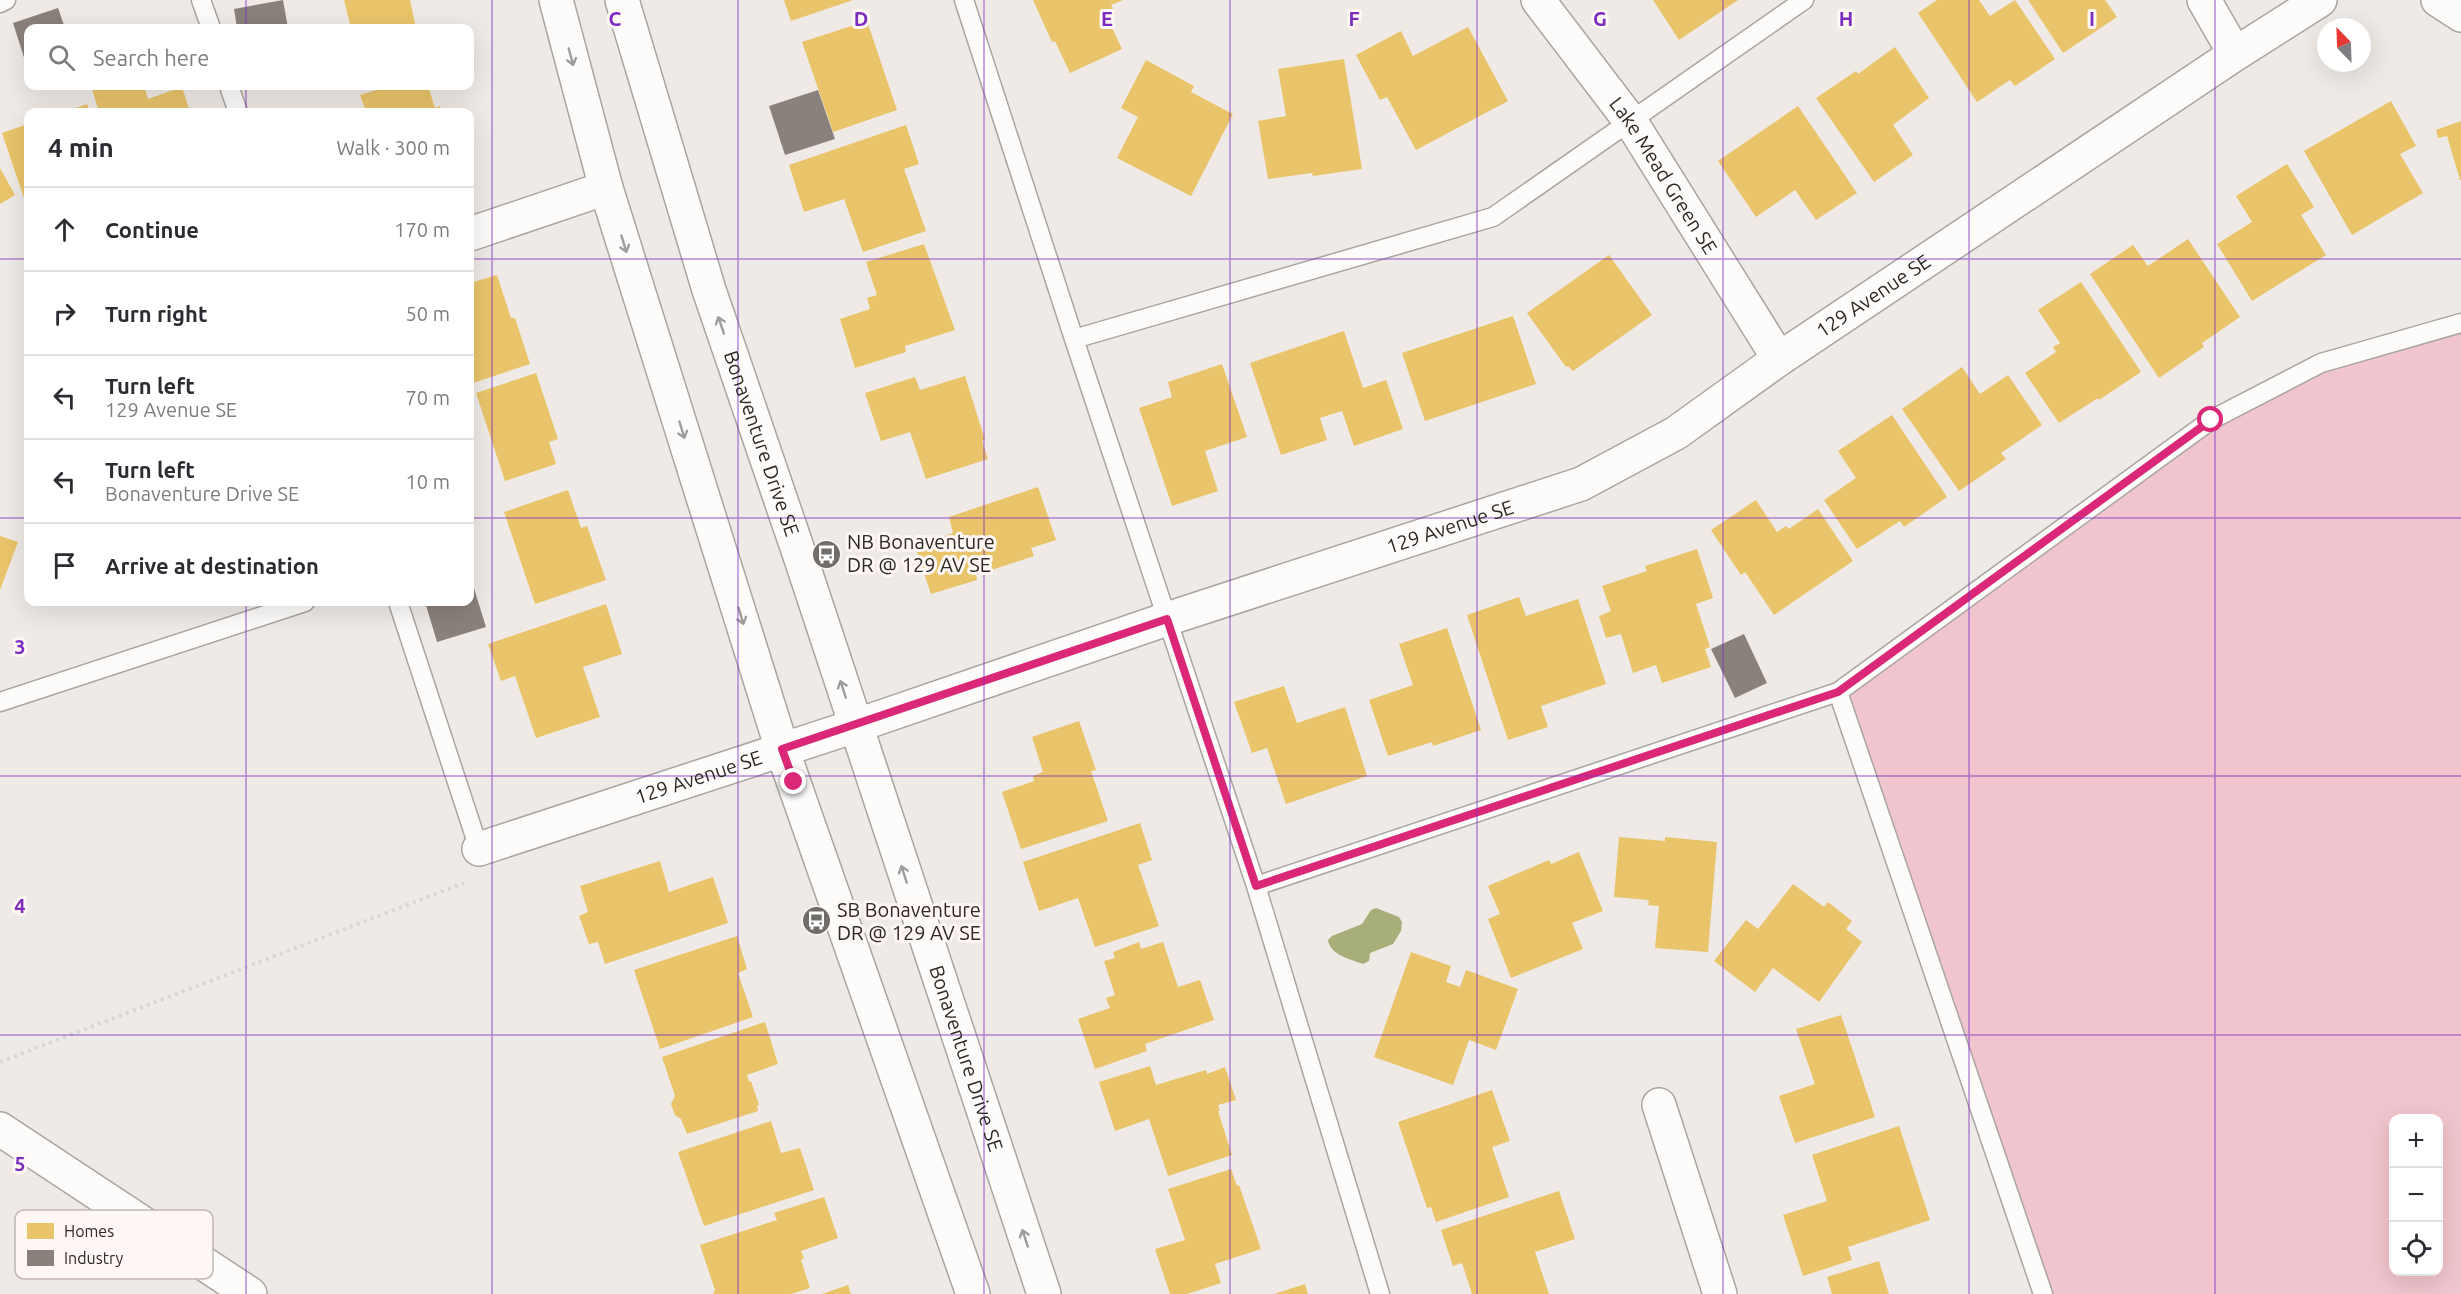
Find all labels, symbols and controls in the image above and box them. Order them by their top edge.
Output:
text: C [609,7,622,30]
text: D [854,7,868,30]
text: E [1101,7,1113,30]
text: F [1348,7,1360,30]
text: G [1593,7,1607,30]
text: H [1839,7,1853,30]
text: I [2089,7,2095,30]
north arrow [2317,18,2371,72]
search box [24,24,474,90]
icon: search [45,41,78,74]
text: Search here [93,45,209,70]
one-way arrow [566,47,578,66]
street label: Lake Mead Green SE [1605,92,1722,258]
text: 4 min [48,133,114,162]
text: Walk · 300 m [337,136,450,159]
icon: ahead [48,213,81,246]
text: Continue [105,217,199,242]
text: 170 m [394,218,450,241]
one-way arrow [619,234,630,253]
street label: 129 Avenue SE [1812,249,1934,342]
icon: right [48,297,81,330]
text: Turn right [105,301,207,326]
text: 50 m [406,302,450,325]
one-way arrow [715,316,726,335]
street label: Bonaventure Drive SE [720,348,804,539]
text: Turn left [105,373,195,398]
icon: left [48,381,81,414]
text: 70 m [406,386,450,409]
text: 129 Avenue SE [105,398,237,421]
route start [2197,406,2223,432]
one-way arrow [677,420,688,439]
text: Turn left [105,457,195,482]
icon: left [48,465,81,498]
text: 10 m [406,470,450,493]
text: Bonaventure Drive SE [105,482,299,505]
street label: 129 Avenue SE [1383,495,1516,558]
place label: NB Bonaventure DR @ 129 AV SE [847,530,995,576]
bus stop icon: NB Bonaventure DR @ 129 AV SE [810,538,842,570]
icon: arrive [48,549,81,582]
text: Arrive at destination [105,553,319,578]
one-way arrow [736,606,747,625]
text: 3 [14,635,26,658]
one-way arrow [837,680,848,699]
street label: 129 Avenue SE [632,745,765,808]
route end [780,768,806,794]
one-way arrow [898,865,909,884]
text: 4 [14,894,26,917]
place label: SB Bonaventure DR @ 129 AV SE [837,898,981,944]
bus stop icon: SB Bonaventure DR @ 129 AV SE [800,905,832,937]
street label: Bonaventure Drive SE [925,962,1008,1154]
map controls [2389,1114,2443,1276]
button: + [2389,1114,2443,1168]
text: 5 [14,1152,26,1175]
button: − [2389,1168,2443,1222]
legend [15,1210,213,1279]
text: Homes [64,1222,114,1240]
button: locate [2389,1222,2443,1276]
one-way arrow [1019,1230,1030,1248]
text: Industry [64,1249,123,1267]

